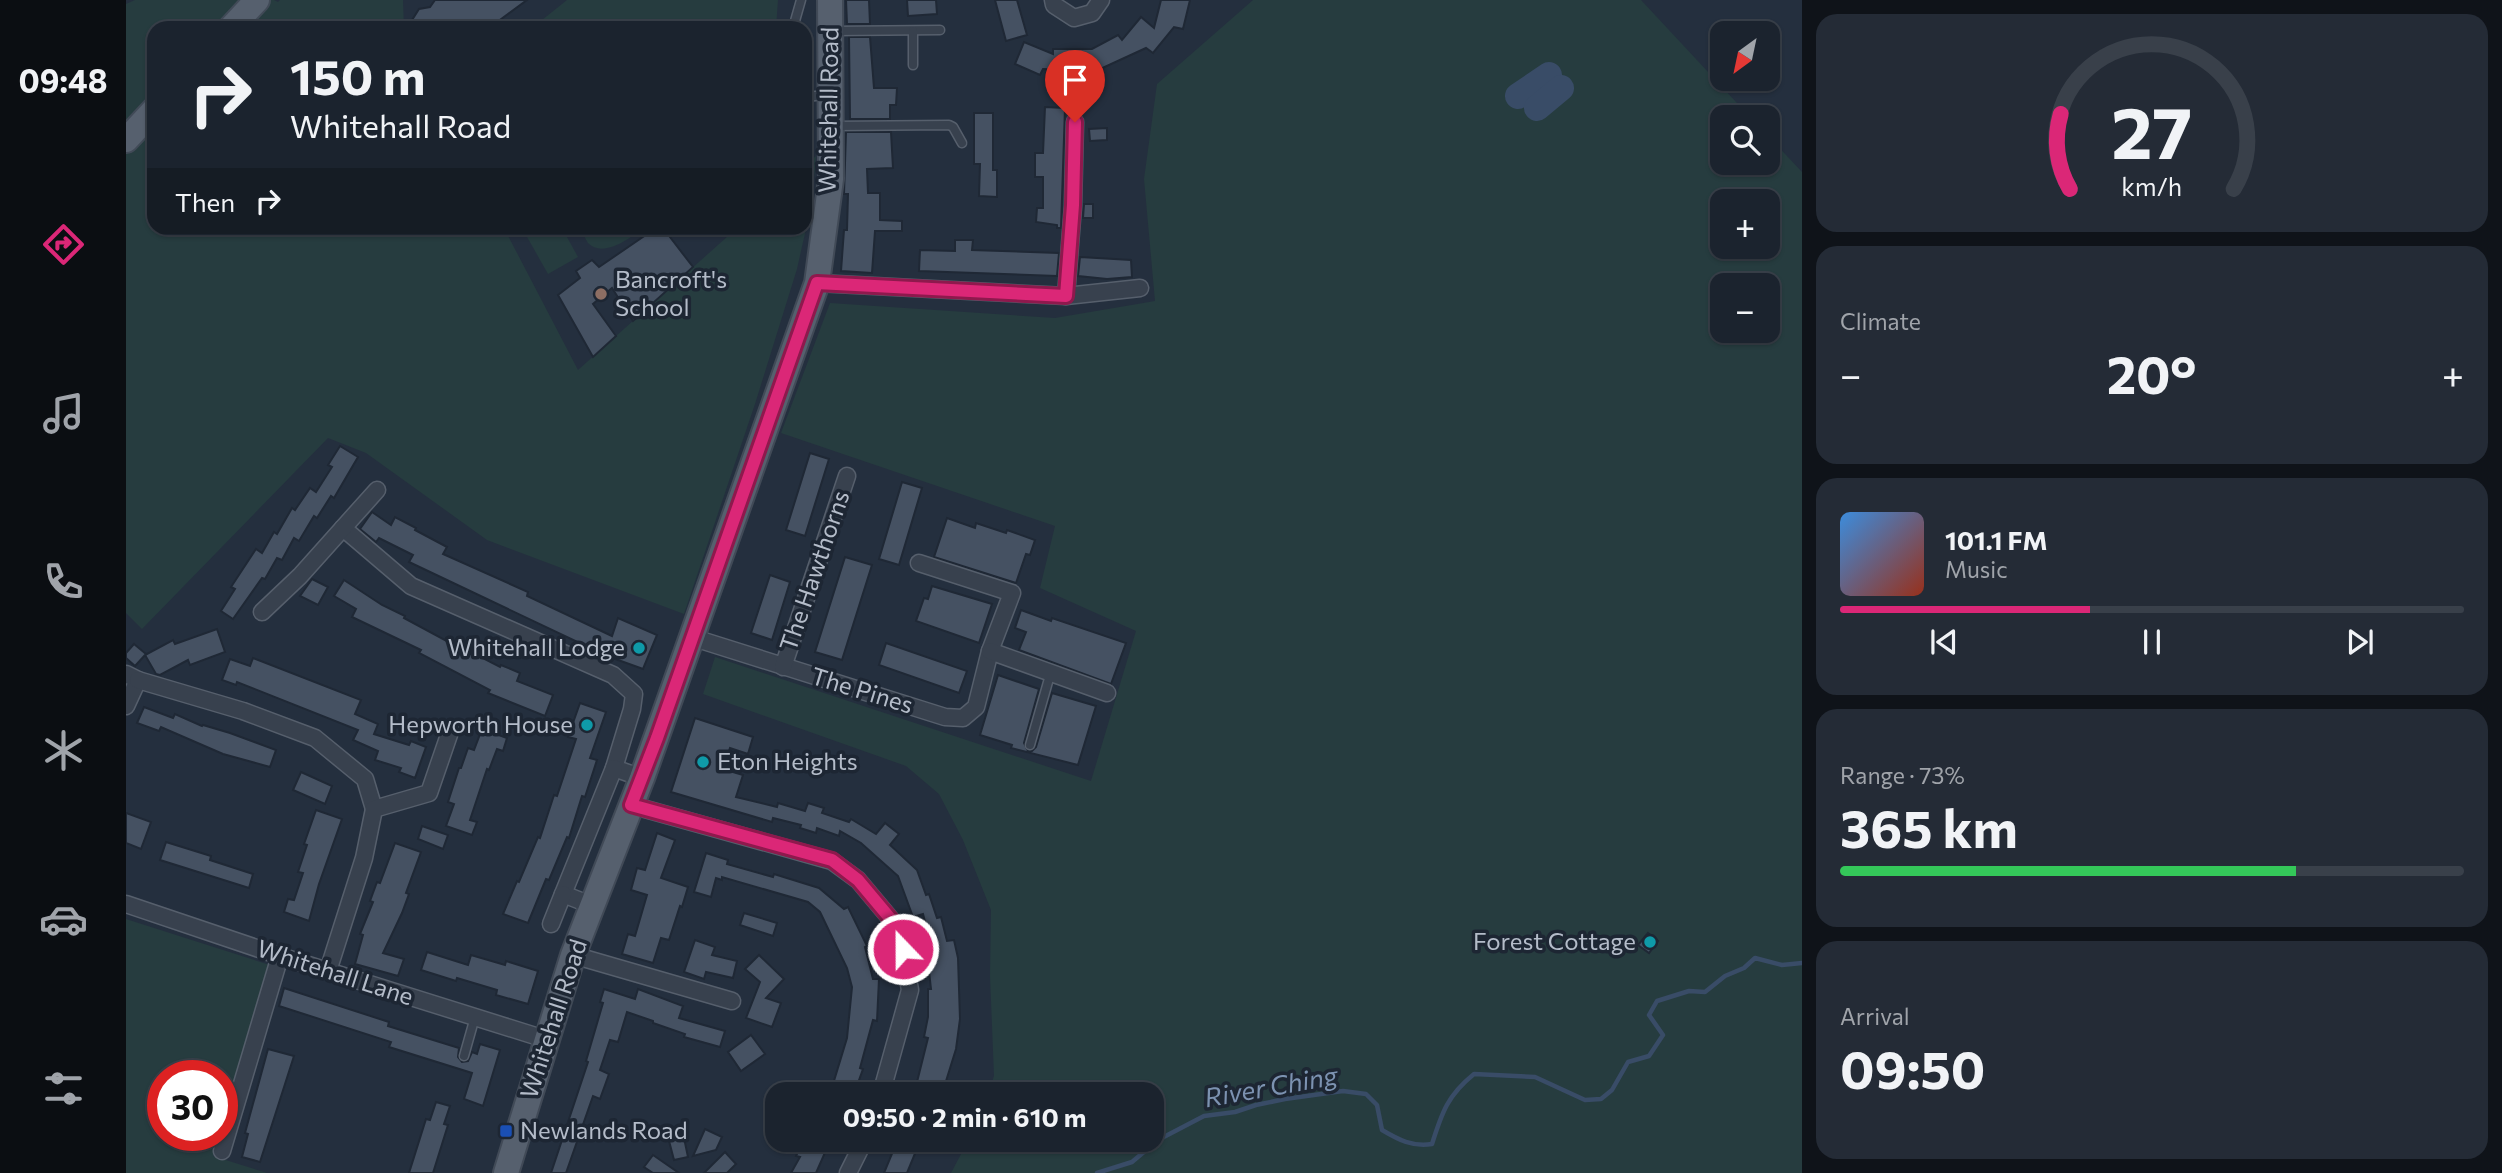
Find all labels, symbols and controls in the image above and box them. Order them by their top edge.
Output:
north arrow [1710,21,1780,91]
map controls [1710,21,1780,343]
street label: Whitehall Road [812,27,843,193]
text: 150 m [290,45,425,105]
icon: right [175,49,266,140]
pin [1045,50,1105,122]
text: 09:48 [19,60,107,100]
icon: arrive [1056,61,1094,99]
text: 27 [2112,85,2192,174]
text: Whitehall Road [290,105,511,145]
button: search [1710,105,1780,175]
text: km/h [2122,171,2182,201]
icon: right [249,182,287,220]
text: Then [175,186,235,217]
button: + [1710,189,1780,259]
icon: directions [39,220,88,269]
place label: Bancroft's School [615,264,727,321]
button: − [1710,273,1780,343]
marker: Bancroft's School [593,286,609,302]
text: Climate [1840,307,1921,335]
text: 20° [2107,341,2197,405]
text: − [1840,350,1862,397]
text: + [2442,350,2464,397]
icon: music [39,389,88,438]
street label: The Hawthorns [773,486,855,655]
text: 101.1 FM [1945,524,2048,555]
text: Music [1945,555,2008,583]
icon: phone [39,557,88,606]
icon: previous [1925,623,1963,661]
icon: pause [2133,623,2171,661]
icon: next [2341,623,2379,661]
place label: Whitehall Lodge [448,632,625,661]
marker: Whitehall Lodge [631,640,647,656]
street label: The Pines [808,660,917,719]
place label: Hepworth House [388,709,573,738]
marker: Hepworth House [579,717,595,733]
icon: climate [39,726,88,775]
place label: Eton Heights [717,746,858,775]
marker: Eton Heights [695,754,711,770]
text: Range · 73% [1840,761,1965,789]
text: 365 km [1840,795,2018,859]
icon: car [39,895,88,944]
position arrow [866,912,940,986]
place label: Forest Cottage [1473,926,1636,955]
street label: Whitehall Lane [254,933,417,1010]
marker: Forest Cottage [1642,934,1658,950]
street label: Whitehall Road [513,935,592,1102]
text: Arrival [1840,1002,1910,1030]
text: 09:50 [1840,1036,1985,1100]
water label: River Ching [1202,1058,1341,1112]
speed limit sign: 30 [147,1060,238,1151]
icon: filters [39,1064,88,1113]
text: 09:50 · 2 min · 610 m [843,1101,1086,1132]
place label: Newlands Road [520,1115,688,1144]
marker: Newlands Road [498,1123,514,1139]

